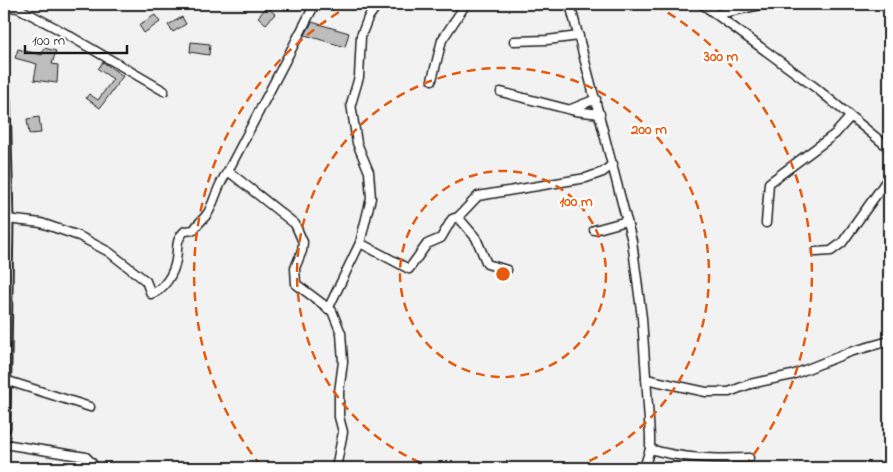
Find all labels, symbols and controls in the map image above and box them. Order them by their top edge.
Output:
scale bar [25,22,128,54]
text: 100 m [32,30,65,52]
text: 300 m [703,46,739,68]
text: 200 m [630,119,667,141]
text: 100 m [559,191,593,213]
centre of rings [494,265,512,283]

